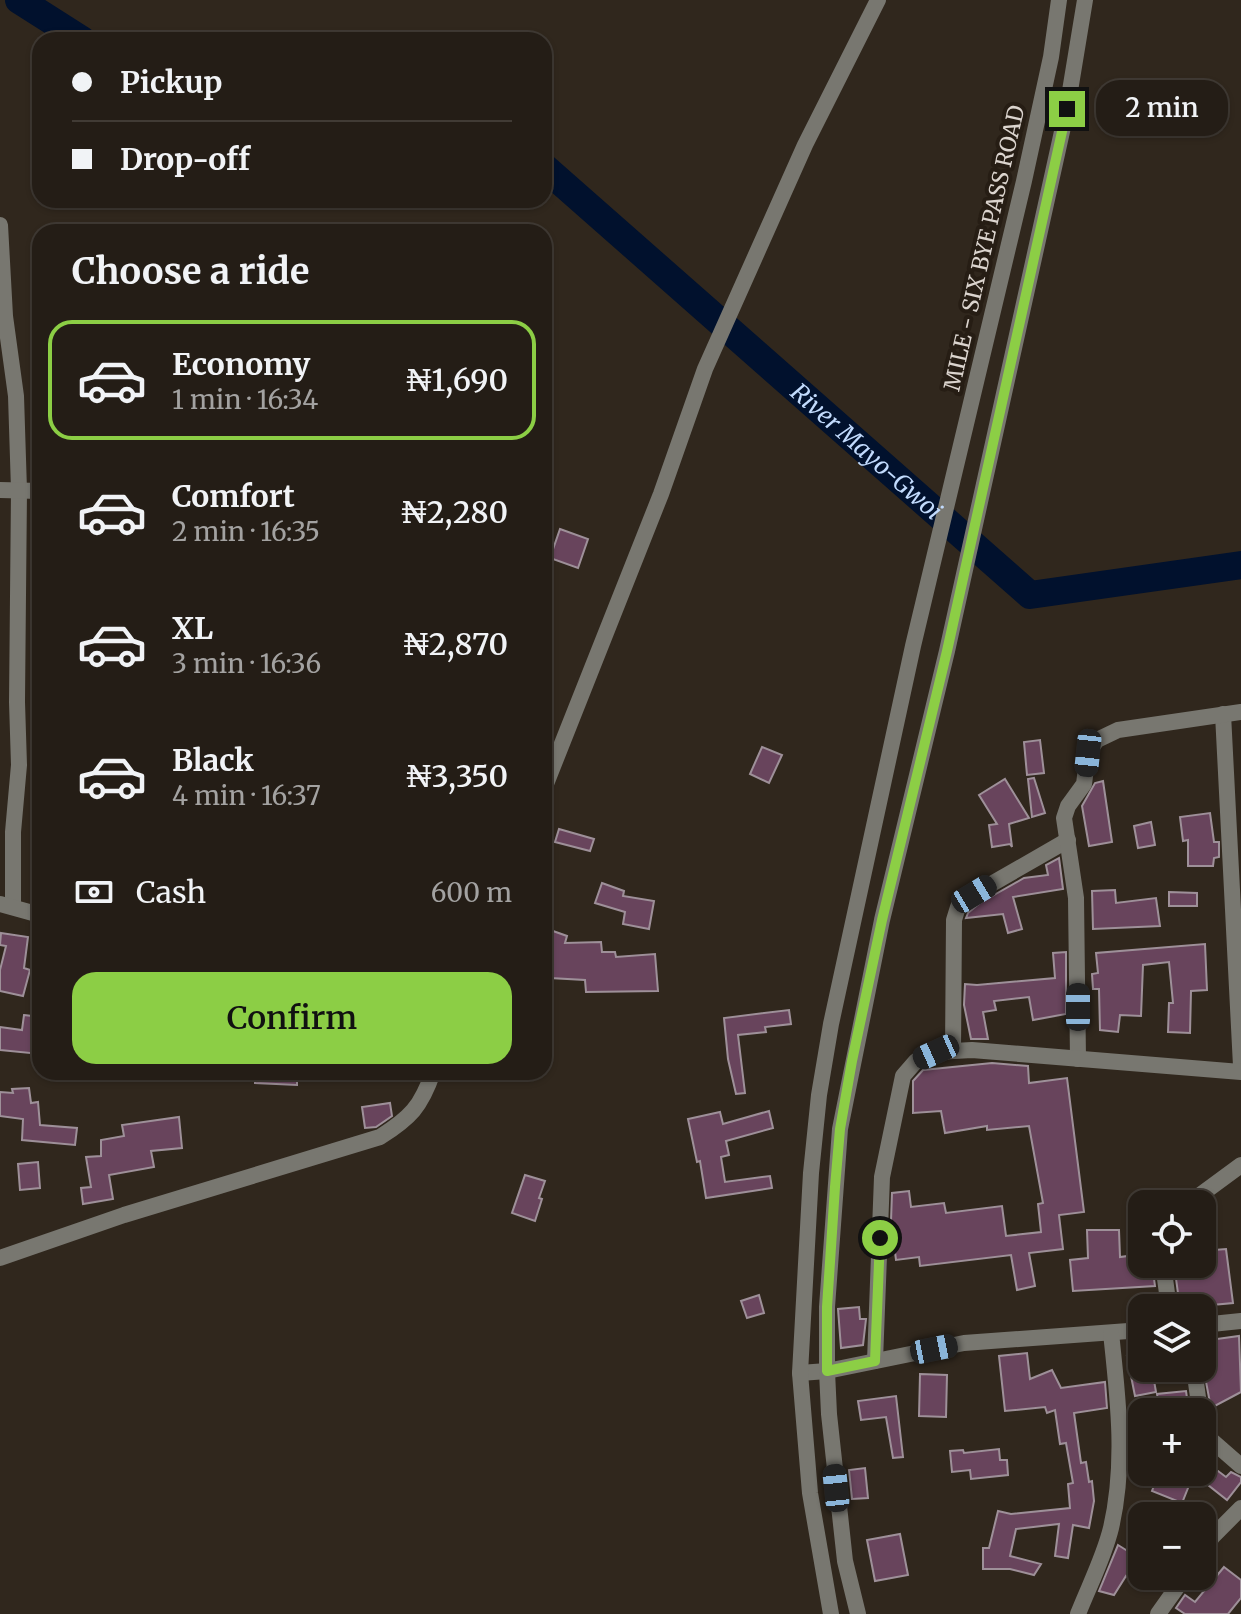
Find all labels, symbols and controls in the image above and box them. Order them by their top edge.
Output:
text: Pickup [120,63,222,101]
callout: 2 min [1095,81,1227,137]
route end [1049,91,1085,127]
text: 2 min [1125,91,1199,124]
street label: MILE - SIX BYE PASS ROAD [937,103,1031,393]
text: Drop-off [120,140,250,178]
text: Choose a ride [72,249,309,294]
icon: car [76,344,148,416]
text: Economy [172,345,310,383]
text: ₦1,690 [405,361,508,399]
water label: River Mayo-Gwoi [785,376,949,526]
text: 1 min · 16:34 [172,383,318,416]
icon: car [76,476,148,548]
text: Comfort [172,477,295,515]
text: ₦2,280 [400,493,508,531]
text: 2 min · 16:35 [172,515,320,548]
icon: car [76,608,148,680]
text: XL [172,609,213,647]
text: ₦2,870 [402,625,508,663]
text: 3 min · 16:36 [172,647,321,680]
car [1074,728,1102,778]
icon: car [76,740,148,812]
text: Black [172,741,254,779]
text: ₦3,350 [405,757,508,795]
text: 4 min · 16:37 [172,779,321,812]
icon: cash [72,870,116,914]
car [947,871,1001,917]
text: Cash [136,873,206,911]
text: 600 m [431,876,512,909]
button: Confirm [72,972,512,1064]
car [1066,983,1090,1031]
car [909,1031,963,1073]
map controls [1128,1190,1216,1590]
button: locate [1128,1190,1216,1278]
route start [862,1220,898,1256]
button: layers [1128,1294,1216,1382]
car [908,1333,960,1365]
button: + [1128,1398,1216,1486]
car [822,1463,850,1513]
button: − [1128,1502,1216,1590]

